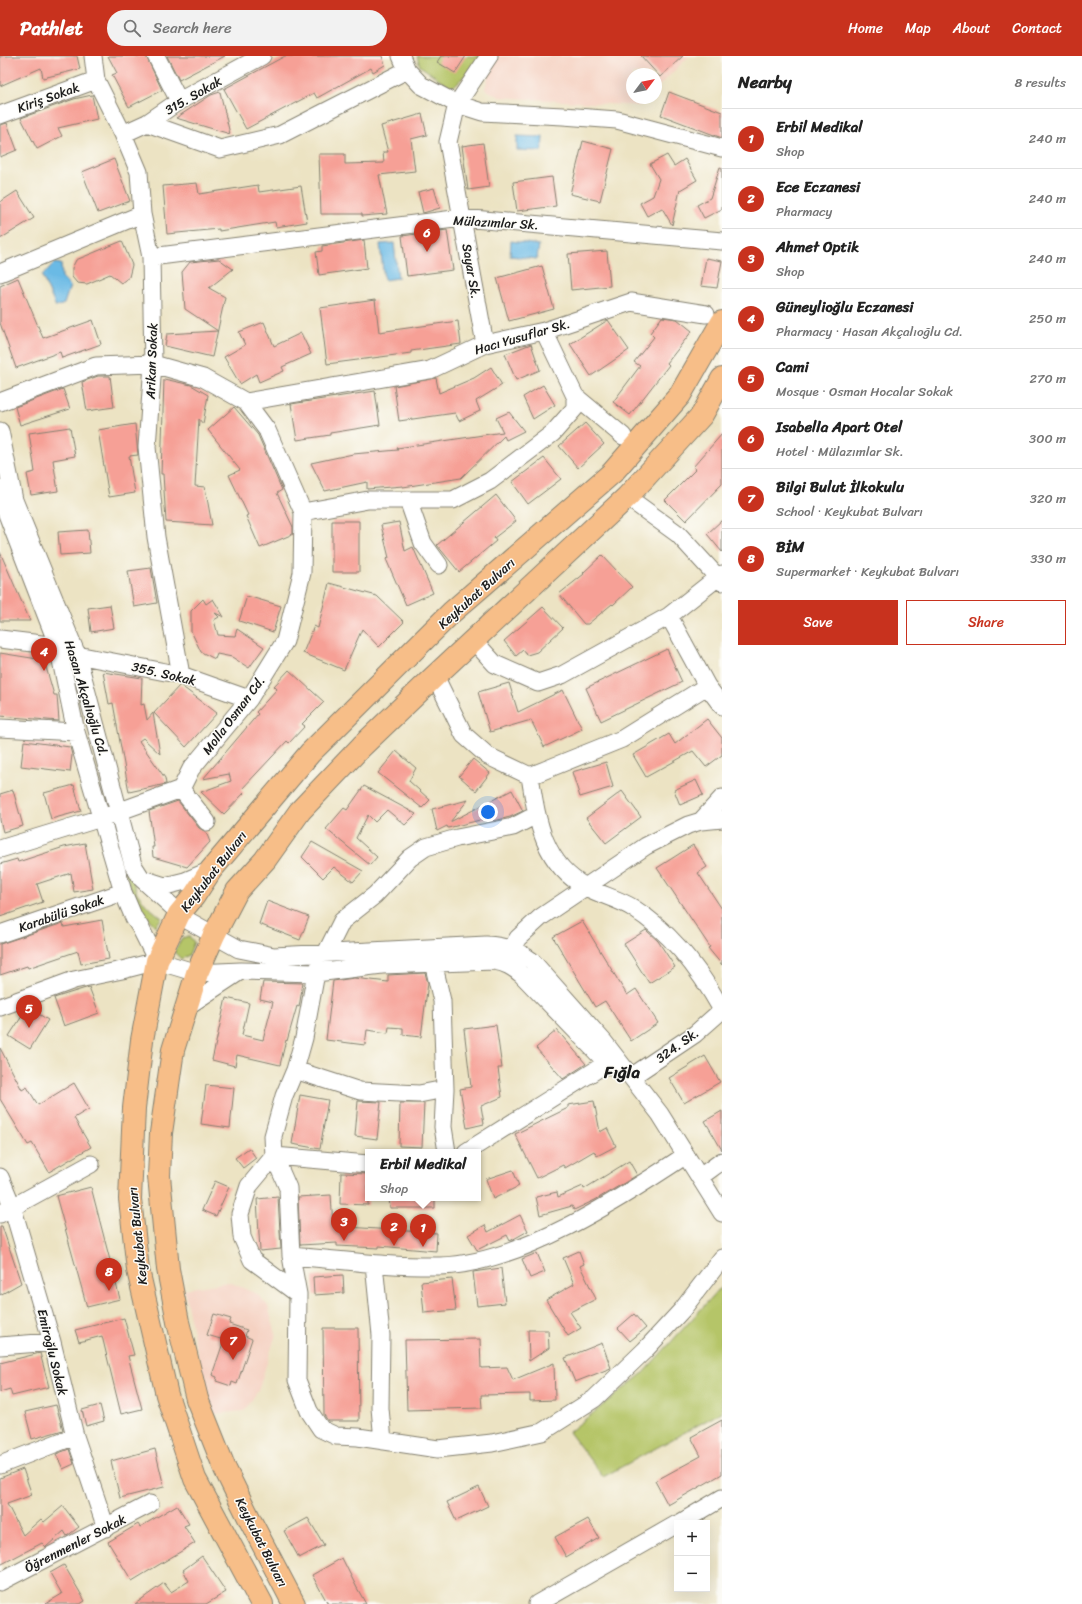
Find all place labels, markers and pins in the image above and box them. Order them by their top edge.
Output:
pin: 6 [414,219,440,252]
pin: 4 [31,638,57,671]
pin: 5 [16,995,42,1028]
pin: 3 [331,1208,357,1241]
pin: 2 [381,1213,407,1246]
pin: 1 [410,1214,436,1247]
pin: 8 [96,1258,122,1291]
pin: 7 [220,1327,246,1360]

